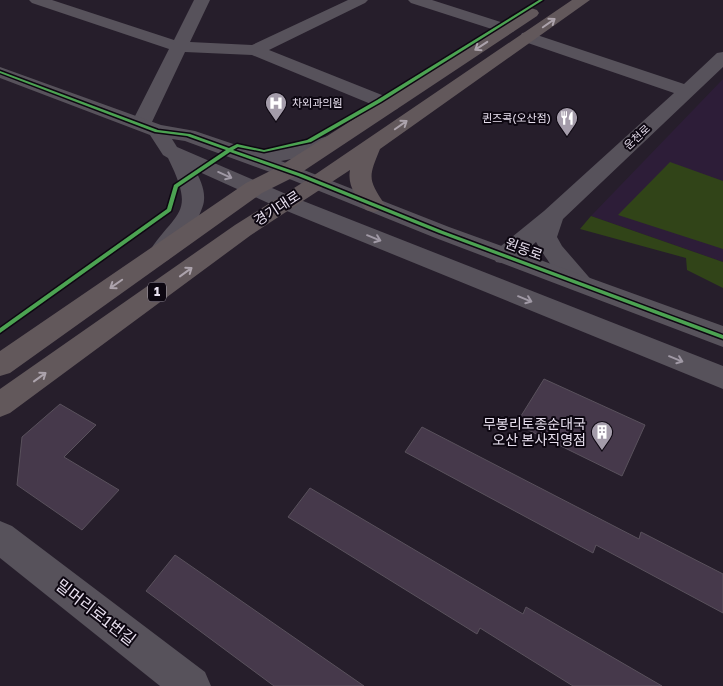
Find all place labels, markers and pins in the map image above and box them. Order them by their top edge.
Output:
hospital icon: 차외과의원 [264,91,288,122]
place label: 차외과의원 [292,96,343,109]
restaurant icon: 퀸즈콕(오산점) [555,106,579,137]
place label: 퀸즈콕(오산점) [482,111,551,124]
place label: 무봉리토종순대국 오산 본사직영점 [483,415,586,448]
building icon: 무봉리토종순대국 오산 본사직영점 [590,420,614,451]

